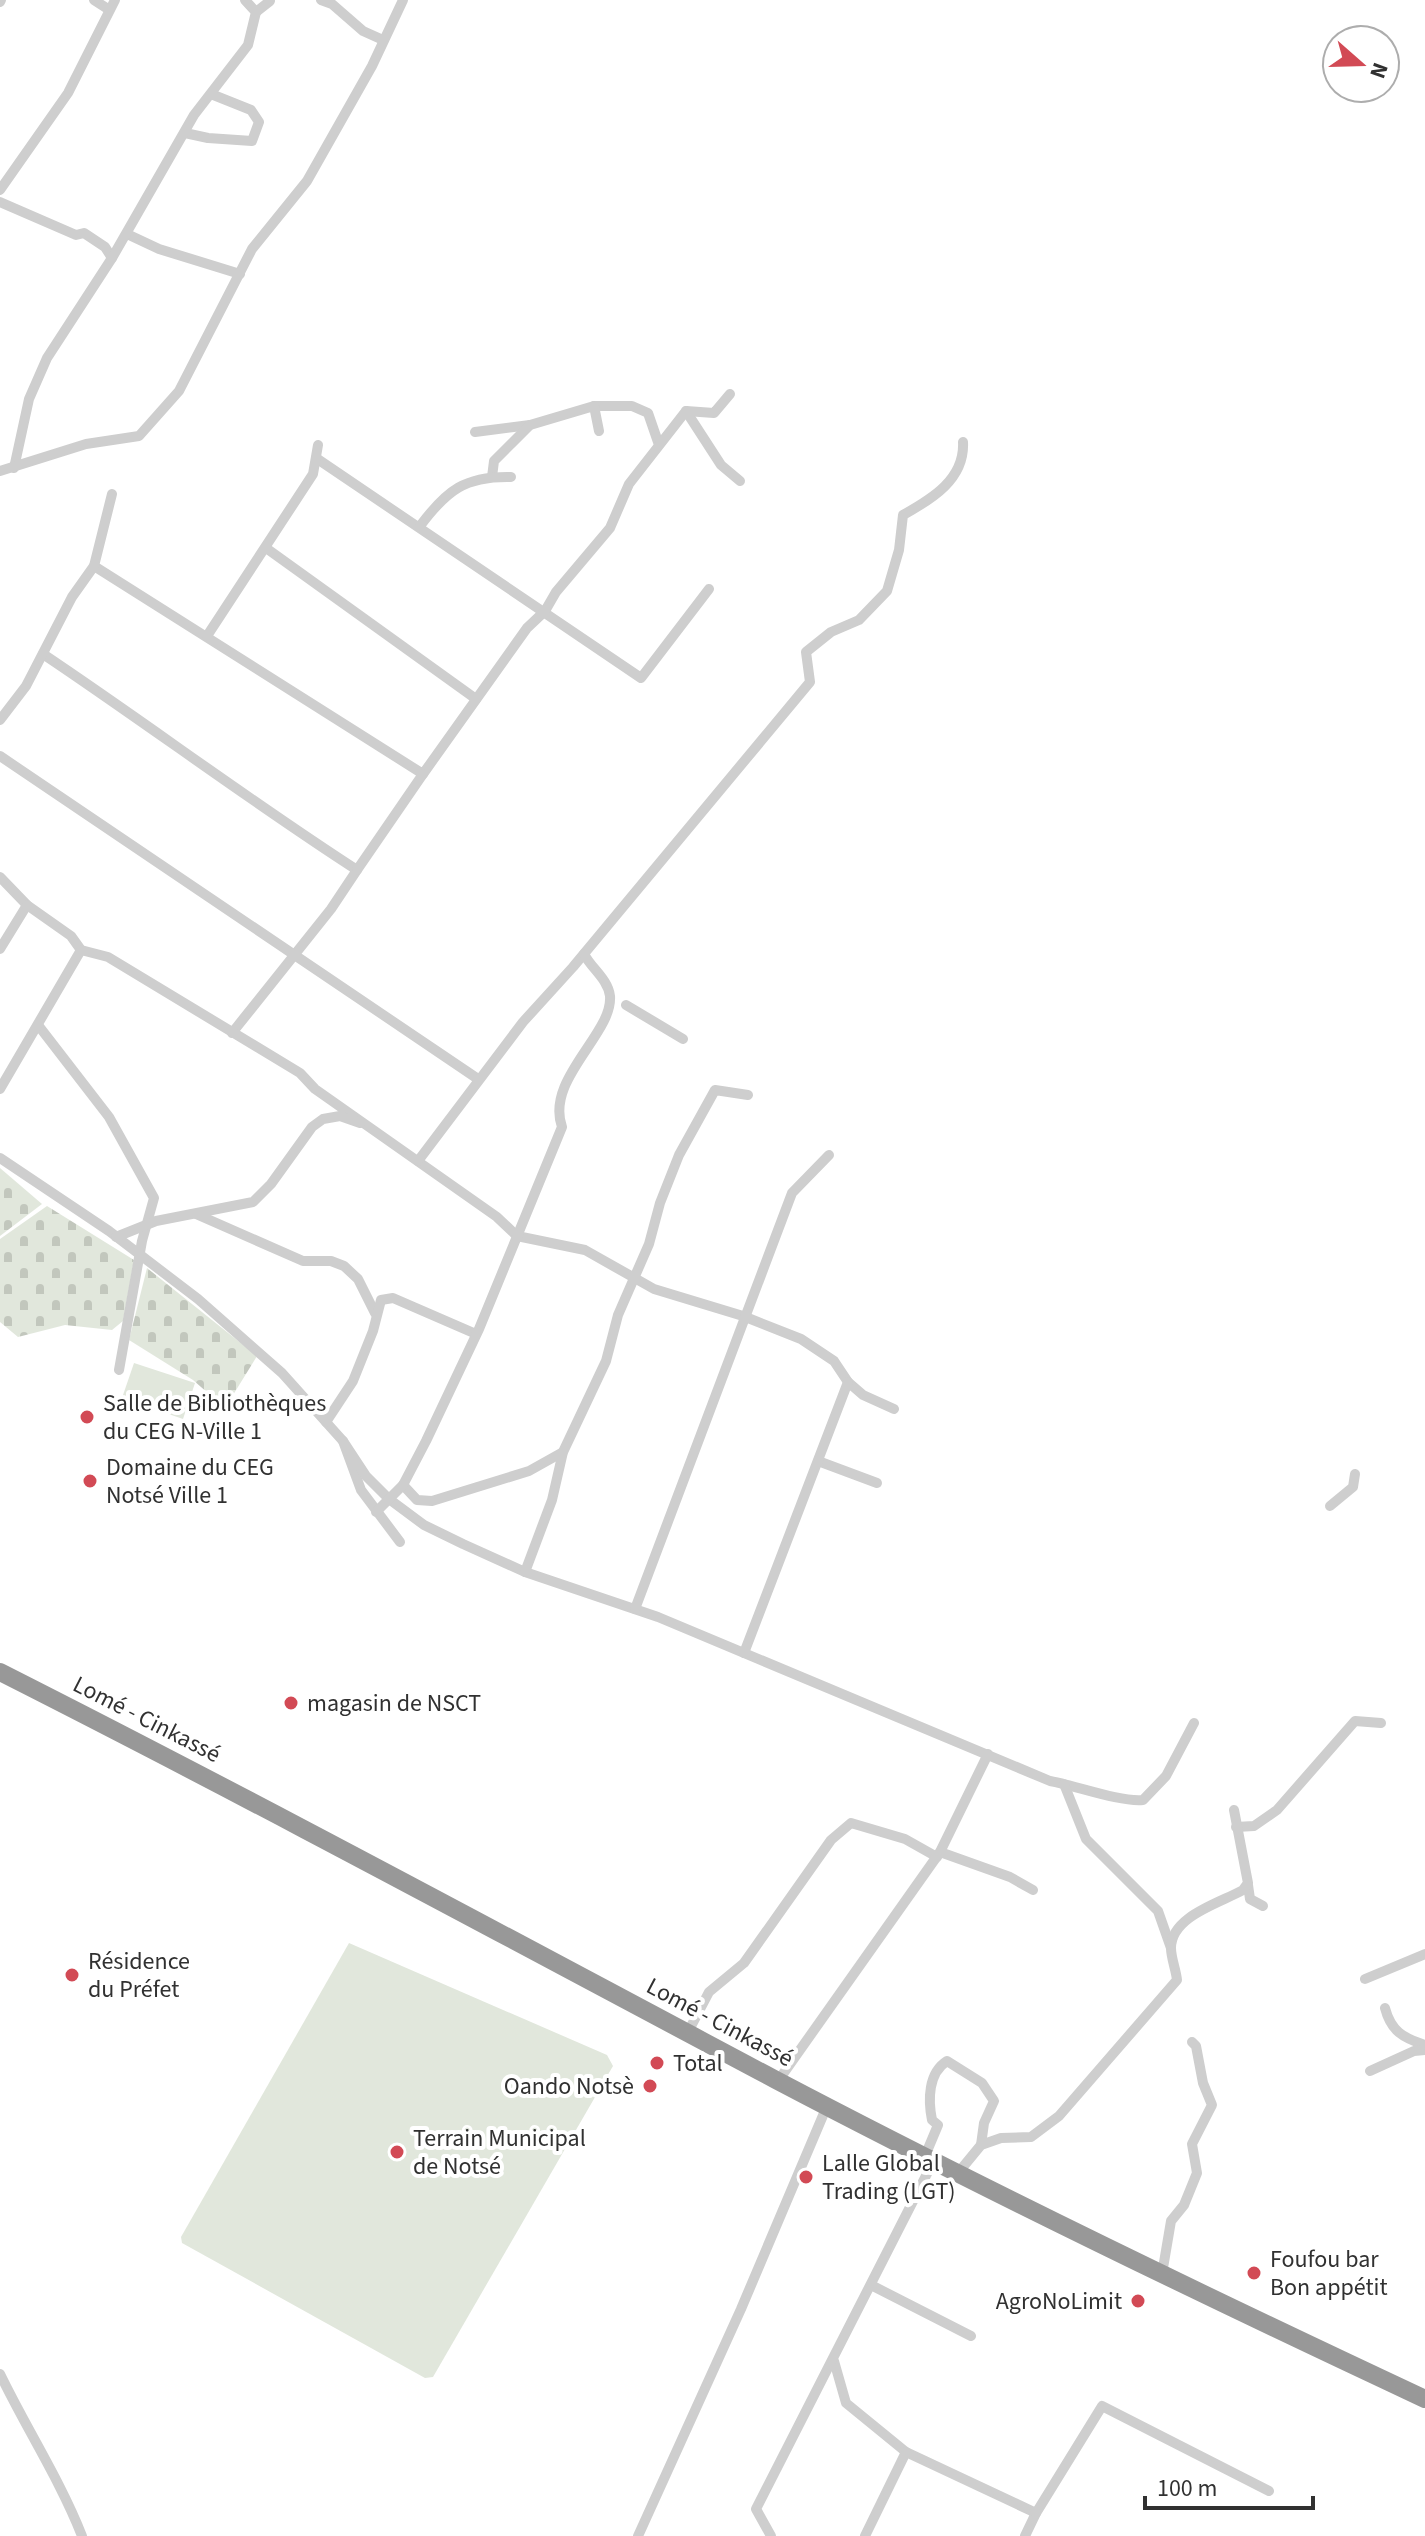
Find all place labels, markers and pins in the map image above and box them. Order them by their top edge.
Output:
place label: Salle de Bibliothèques du CEG N-Ville 1 [103,1386,326,1449]
marker: Salle de Bibliothèques du CEG N-Ville 1 [78,1408,96,1426]
place label: Domaine du CEG Notsé Ville 1 [106,1450,274,1513]
marker: Domaine du CEG Notsé Ville 1 [81,1472,99,1490]
place label: magasin de NSCT [307,1686,481,1721]
marker: magasin de NSCT [282,1694,300,1712]
place label: Résidence du Préfet [88,1944,190,2007]
marker: Résidence du Préfet [63,1966,81,1984]
place label: Total [673,2046,723,2081]
marker: Total [648,2054,666,2072]
place label: Oando Notsè [504,2069,634,2104]
marker: Oando Notsè [641,2077,659,2095]
place label: Terrain Municipal de Notsé [413,2121,586,2184]
marker: Terrain Municipal de Notsé [388,2143,406,2161]
place label: Lalle Global Trading (LGT) [822,2146,956,2209]
marker: Lalle Global Trading (LGT) [797,2168,815,2186]
place label: Foufou bar Bon appétit [1270,2242,1388,2305]
marker: Foufou bar Bon appétit [1245,2264,1263,2282]
place label: AgroNoLimit [996,2284,1122,2319]
marker: AgroNoLimit [1129,2292,1147,2310]

